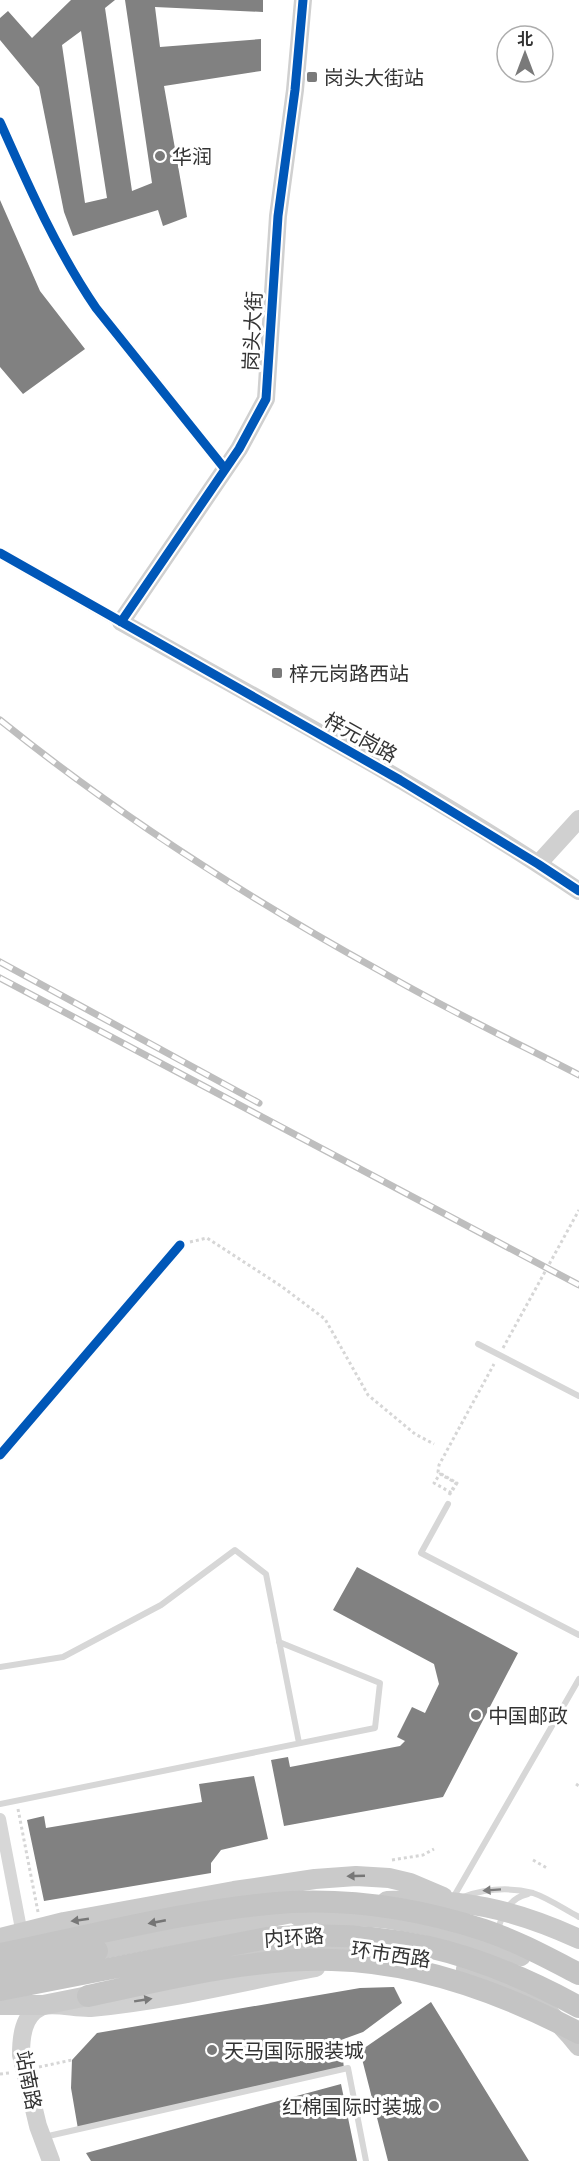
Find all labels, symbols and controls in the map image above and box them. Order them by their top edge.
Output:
north arrow [495,24,555,84]
text: 北 [517,28,533,50]
place label: 岗头大街站 [324,64,424,91]
marker: 岗头大街站 [305,70,319,84]
place label: 华润 [172,143,212,170]
marker: 华润 [153,149,167,163]
street label: 岗头大街 [236,290,268,372]
place label: 梓元岗路西站 [289,660,409,687]
marker: 梓元岗路西站 [270,666,284,680]
street label: 梓元岗路 [319,706,403,768]
place label: 中国邮政 [488,1702,568,1729]
marker: 中国邮政 [469,1708,483,1722]
one-way arrow [346,1872,365,1881]
one-way arrow [482,1886,501,1895]
one-way arrow [71,1915,90,1924]
one-way arrow [147,1918,166,1927]
street label: 内环路 [263,1921,325,1953]
street label: 环市西路 [350,1935,432,1973]
one-way arrow [134,1995,153,2004]
place label: 天马国际服装城 [224,2037,364,2064]
marker: 天马国际服装城 [205,2043,219,2057]
street label: 站南路 [10,2048,48,2112]
place label: 红棉国际时装城 [282,2093,422,2120]
marker: 红棉国际时装城 [427,2099,441,2113]

